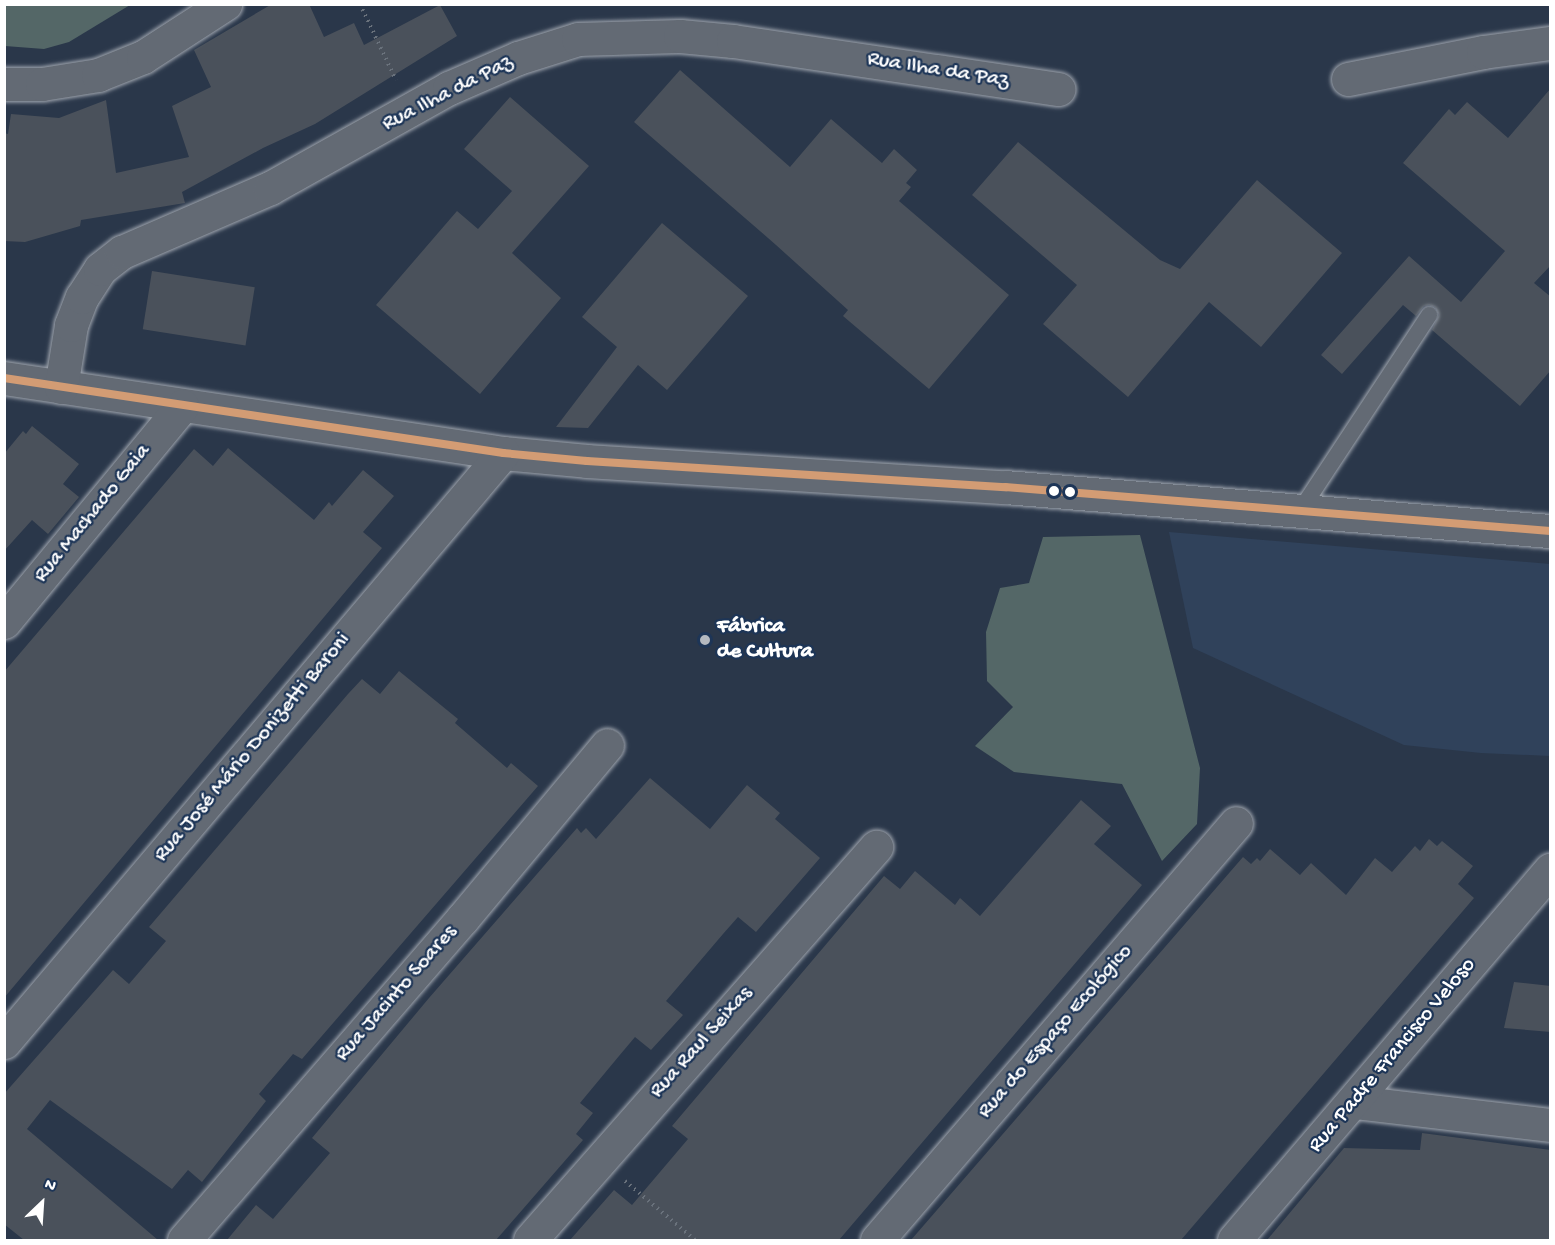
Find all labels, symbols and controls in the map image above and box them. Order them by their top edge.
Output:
street label: Rua Ilha da Paz [865,47,1011,95]
street label: Rua Ilha da Paz [378,50,518,138]
street label: Rua Machado Gaia [29,439,157,589]
unlabelled marker [1048,485,1060,497]
unlabelled marker [1064,486,1076,498]
place label: Fábrica de Cultura [717,614,813,666]
street label: Rua José Mário Donizetti Baroni [149,628,357,868]
marker: Fábrica de Cultura [698,633,712,647]
street label: Rua Jacinto Soares [330,920,464,1068]
street label: Rua do Espaço Ecológico [973,939,1139,1125]
street label: Rua Padre Francisco Veloso [1304,953,1482,1159]
street label: Rua Raul Seixas [645,982,759,1104]
north arrow [12,1173,72,1233]
text: N [41,1175,59,1197]

